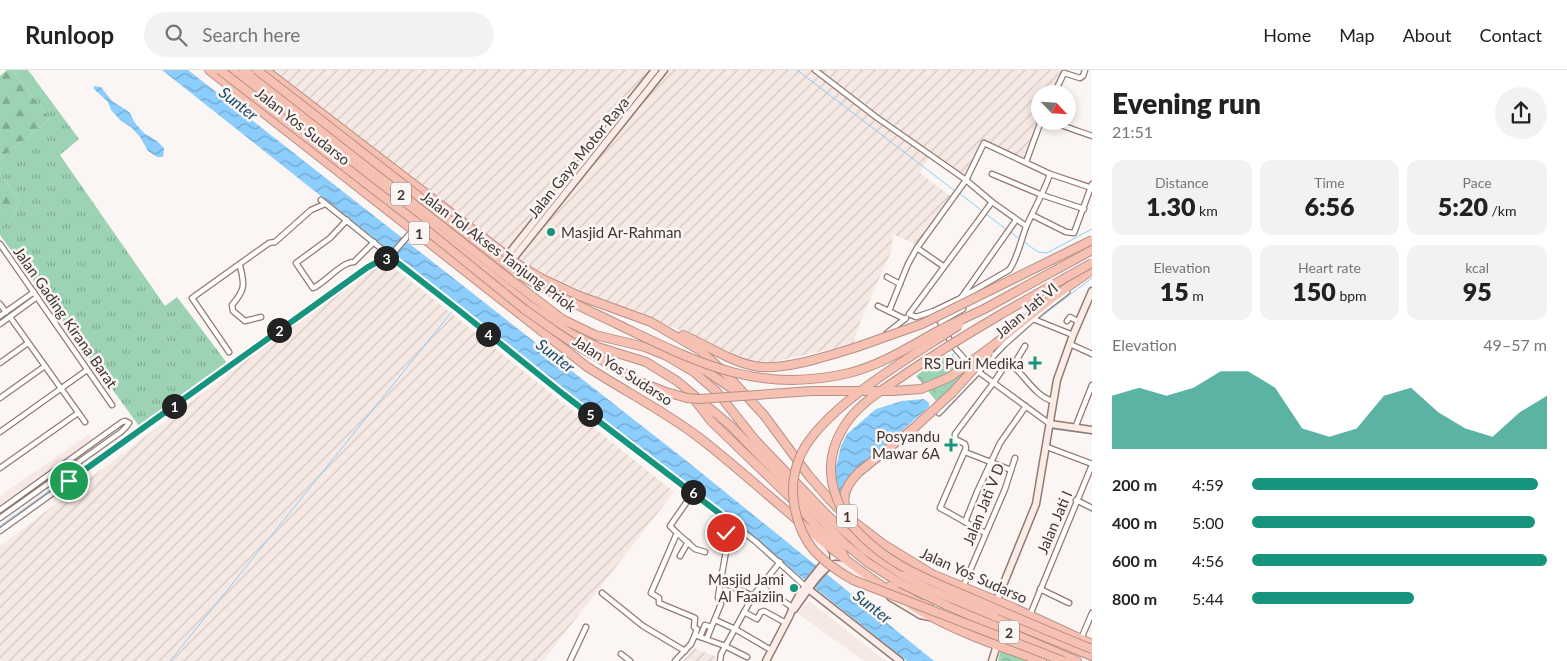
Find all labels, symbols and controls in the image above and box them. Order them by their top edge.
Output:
search box [144,12,494,57]
text: Runloop [25,20,114,49]
icon: search [162,21,190,49]
text: Search here [202,23,300,46]
text: Home [1263,24,1311,46]
text: Map [1339,24,1375,46]
text: About [1403,24,1452,46]
text: Contact [1480,24,1542,46]
water label: Sunter [216,82,262,124]
street label: Jalan Yos Sudarso [252,83,354,169]
north arrow [1031,85,1076,130]
map controls [1031,85,1076,130]
text: Evening run [1112,86,1261,120]
button: share [1495,87,1547,139]
street label: Jalan Gaya Motor Raya [524,93,632,221]
text: 21:51 [1112,122,1153,141]
text: Distance [1155,174,1209,191]
text: Time [1314,174,1345,191]
text: Pace [1463,174,1492,191]
road number: 2 [391,182,411,206]
street label: Jalan Tol Akses Tanjung Priok [418,187,580,315]
text: 1.30 [1146,191,1195,221]
text: 6:56 [1304,191,1355,221]
text: 5:20 [1438,191,1488,221]
text: km [1195,202,1218,219]
text: /km [1488,202,1517,219]
road number: 1 [409,222,429,244]
place label: Masjid Ar-Rahman [561,223,682,241]
marker: Masjid Ar-Rahman [545,226,557,238]
street label: Jalan Gading Kirana Barat [10,243,122,392]
pin: 3 [374,246,398,270]
text: 3 [382,250,391,267]
text: Elevation [1153,259,1210,276]
text: Heart rate [1298,259,1361,276]
text: kcal [1465,259,1489,276]
text: 15 [1160,276,1189,306]
text: 150 [1292,276,1336,306]
text: 95 [1463,276,1492,306]
street label: Jalan Jati VI [991,278,1061,342]
text: m [1189,287,1204,304]
text: bpm [1336,287,1367,304]
pin: 2 [266,318,292,342]
text: 2 [275,322,284,339]
pin: 4 [476,322,500,346]
text: 4 [484,326,493,343]
street label: Jalan Yos Sudarso [570,331,676,409]
water label: Sunter [533,334,579,376]
text: Elevation [1112,335,1177,354]
text: 49–57 m [1483,335,1547,354]
place label: RS Puri Medika [924,354,1024,372]
marker: RS Puri Medika [1028,356,1042,370]
pin: 1 [162,394,186,418]
text: 1 [170,398,179,415]
pin: 5 [578,402,602,426]
text: 5 [586,406,595,423]
place label: Posyandu Mawar 6A [872,427,941,462]
marker: Posyandu Mawar 6A [944,438,958,452]
pin [48,460,90,502]
street label: Jalan Jati V D [958,460,1008,548]
icon: arrive [55,467,83,495]
text: 200 m [1112,475,1157,494]
text: 4:59 [1192,475,1224,494]
pin: 6 [680,480,706,504]
text: 6 [689,484,698,501]
street label: Jalan Jati I [1033,488,1075,556]
road number: 1 [837,504,857,528]
pin [705,512,747,554]
text: 400 m [1112,513,1157,532]
text: 5:00 [1192,513,1224,532]
icon: check [712,519,740,547]
street label: Jalan Yos Sudarso [918,543,1030,607]
text: 600 m [1112,551,1157,570]
text: 4:56 [1192,551,1224,570]
place label: Masjid Jami Al Faaiziin [708,570,784,605]
marker: Masjid Jami Al Faaiziin [788,582,800,594]
water label: Sunter [850,585,896,627]
text: 800 m [1112,589,1157,608]
text: 5:44 [1192,589,1224,608]
road number: 2 [999,620,1019,644]

